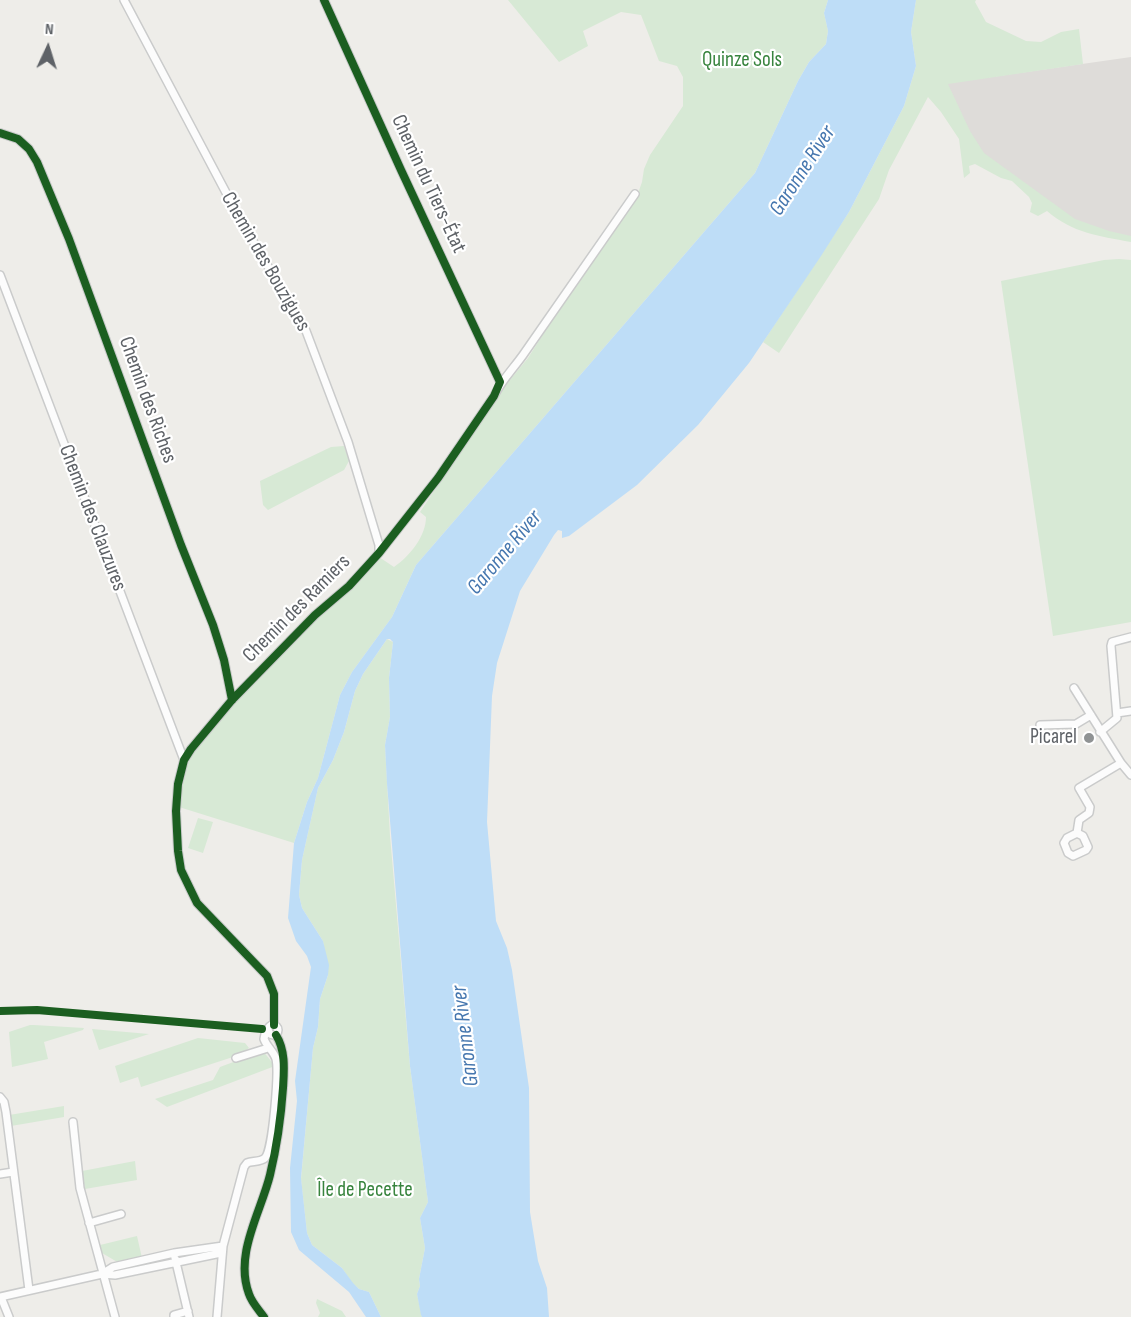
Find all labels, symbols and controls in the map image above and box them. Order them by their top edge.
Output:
north arrow [18,18,78,78]
text: N [44,20,54,39]
park label: Quinze Sols [702,48,782,74]
street label: Chemin du Tiers-État [385,111,471,257]
water label: Garonne River [764,121,842,221]
street label: Chemin des Bouzigues [215,188,315,336]
street label: Chemin des Riches [113,333,181,467]
street label: Chemin des Clauzures [53,441,131,595]
water label: Garonne River [462,506,548,600]
street label: Chemin des Ramiers [238,550,356,668]
place label: Picarel [1030,725,1077,751]
marker: Picarel [1082,731,1096,745]
water label: Garonne River [447,984,485,1088]
park label: Île de Pecette [317,1178,413,1204]

